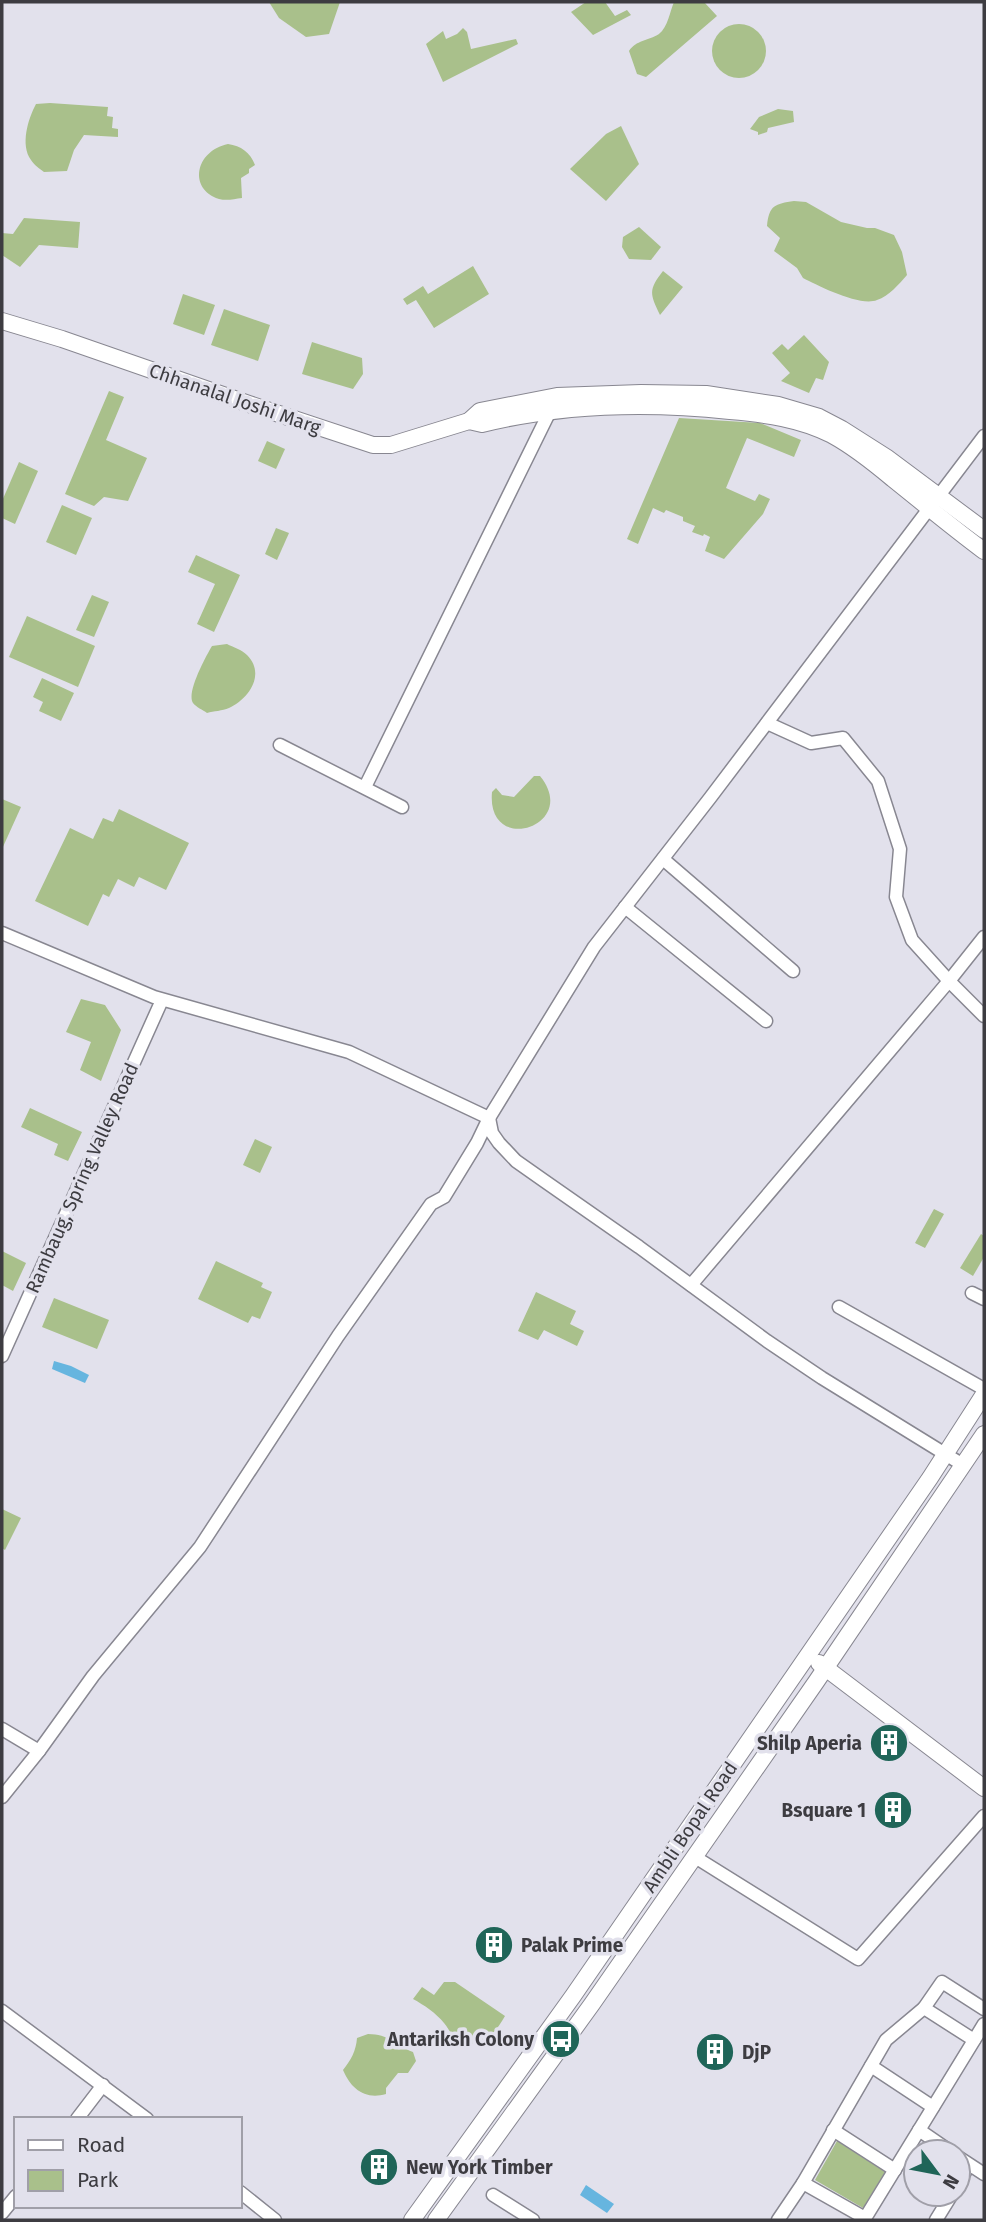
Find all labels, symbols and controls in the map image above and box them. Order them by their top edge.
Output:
street label: Chhanalal Joshi Marg [146,359,324,439]
street label: Rambaug, Spring Valley Road [21,1059,143,1297]
building icon: Shilp Aperia [868,1722,910,1764]
place label: Shilp Aperia [757,1732,862,1755]
street label: Ambli Bopal Road [638,1757,742,1897]
building icon: Bsquare 1 [872,1789,914,1831]
place label: Bsquare 1 [782,1799,866,1822]
building icon: Palak Prime [473,1924,515,1966]
place label: Palak Prime [521,1934,623,1957]
bus stop icon: Antariksh Colony [540,2018,582,2060]
place label: Antariksh Colony [386,2028,534,2051]
building icon: DjP [694,2031,736,2073]
place label: DjP [742,2041,771,2064]
legend [14,2117,242,2208]
text: Road [77,2132,125,2158]
north arrow [902,2138,972,2208]
building icon: New York Timber [358,2146,400,2188]
place label: New York Timber [406,2156,553,2179]
text: Park [77,2167,119,2193]
text: N [938,2170,964,2193]

